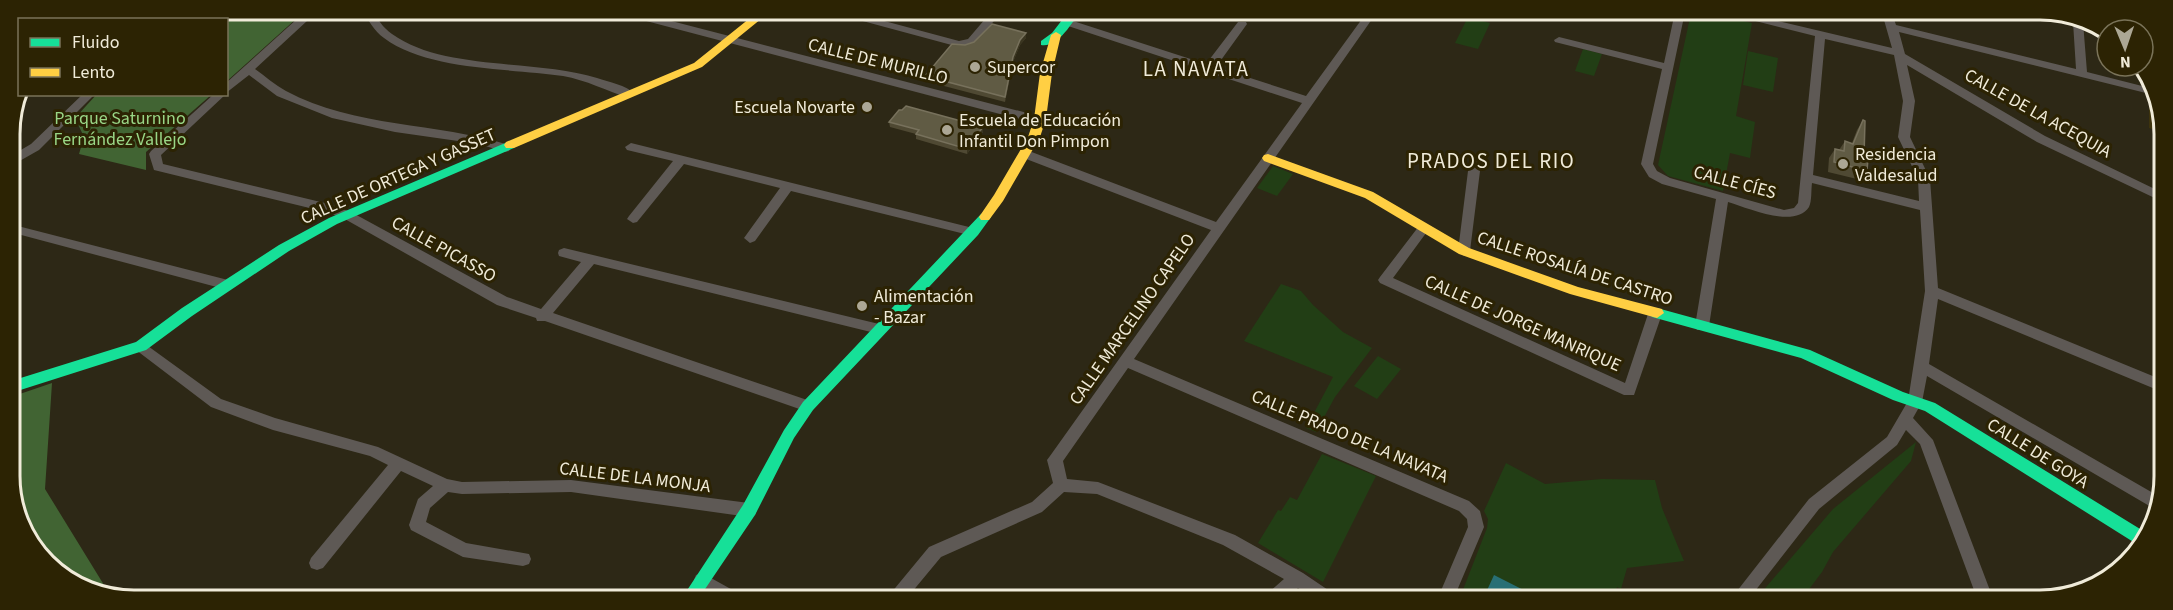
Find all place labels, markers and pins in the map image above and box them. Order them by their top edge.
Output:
place label: Supercor [987,55,1056,80]
marker: Supercor [968,60,982,74]
place label: Escuela Novarte [734,95,855,120]
marker: Escuela Novarte [860,100,874,114]
place label: Escuela de Educación Infantil Don Pimpon [959,108,1121,154]
marker: Escuela de Educación Infantil Don Pimpon [940,123,954,137]
place label: Residencia Valdesalud [1855,142,1937,188]
marker: Residencia Valdesalud [1836,157,1850,171]
place label: Alimentación - Bazar [874,284,974,330]
marker: Alimentación - Bazar [855,299,869,313]

